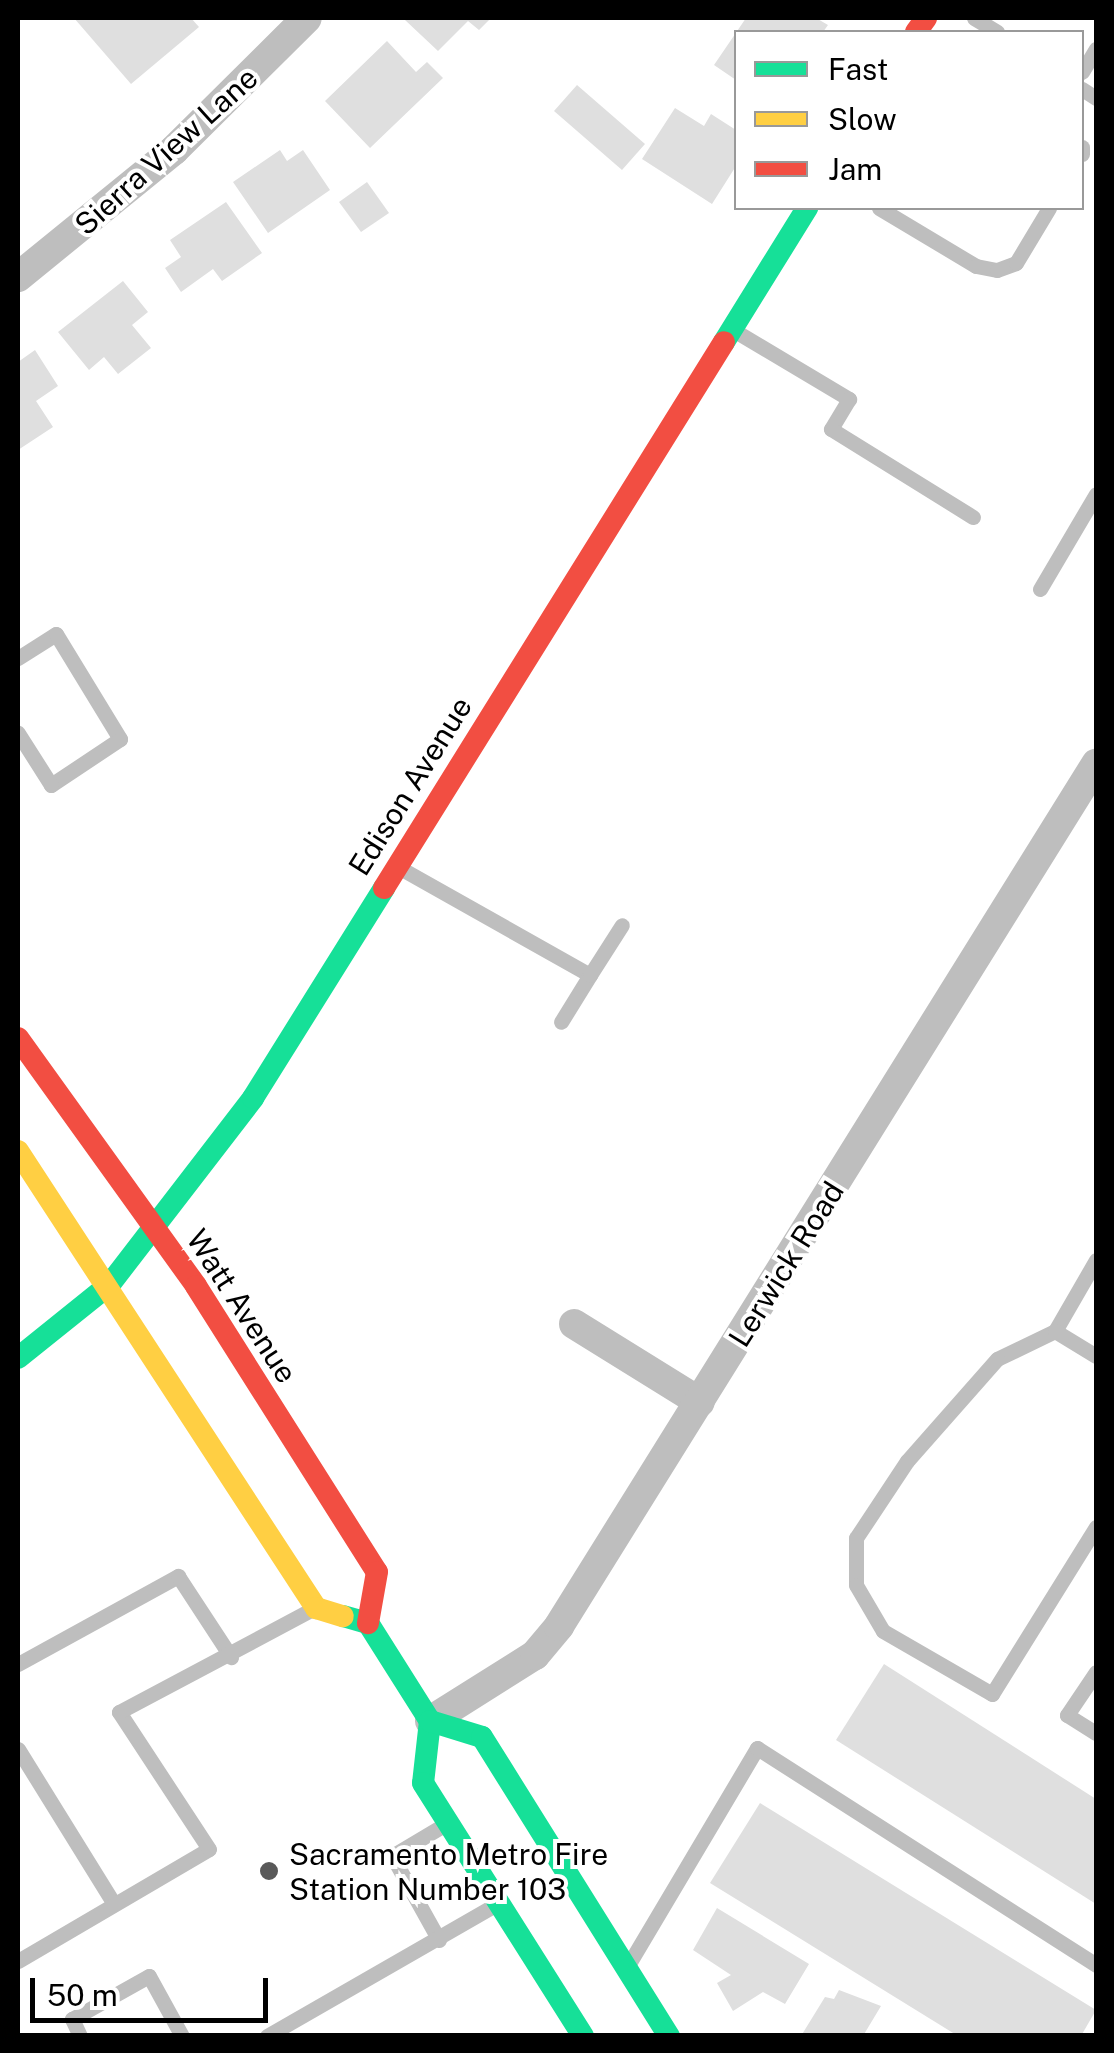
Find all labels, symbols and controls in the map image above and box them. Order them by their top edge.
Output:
legend [734,30,1084,210]
text: Fast [828,51,888,87]
street label: Sierra View Lane [67,59,265,243]
text: Slow [828,101,897,137]
text: Jam [828,151,882,187]
street label: Edison Avenue [341,690,479,882]
street label: Lerwick Road [721,1175,851,1353]
street label: Watt Avenue [179,1223,305,1389]
place label: Sacramento Metro Fire Station Number 103 [289,1836,609,1906]
marker: Sacramento Metro Fire Station Number 103 [258,1860,280,1882]
scale bar [35,1958,272,2020]
text: 50 m [47,1977,118,2013]

